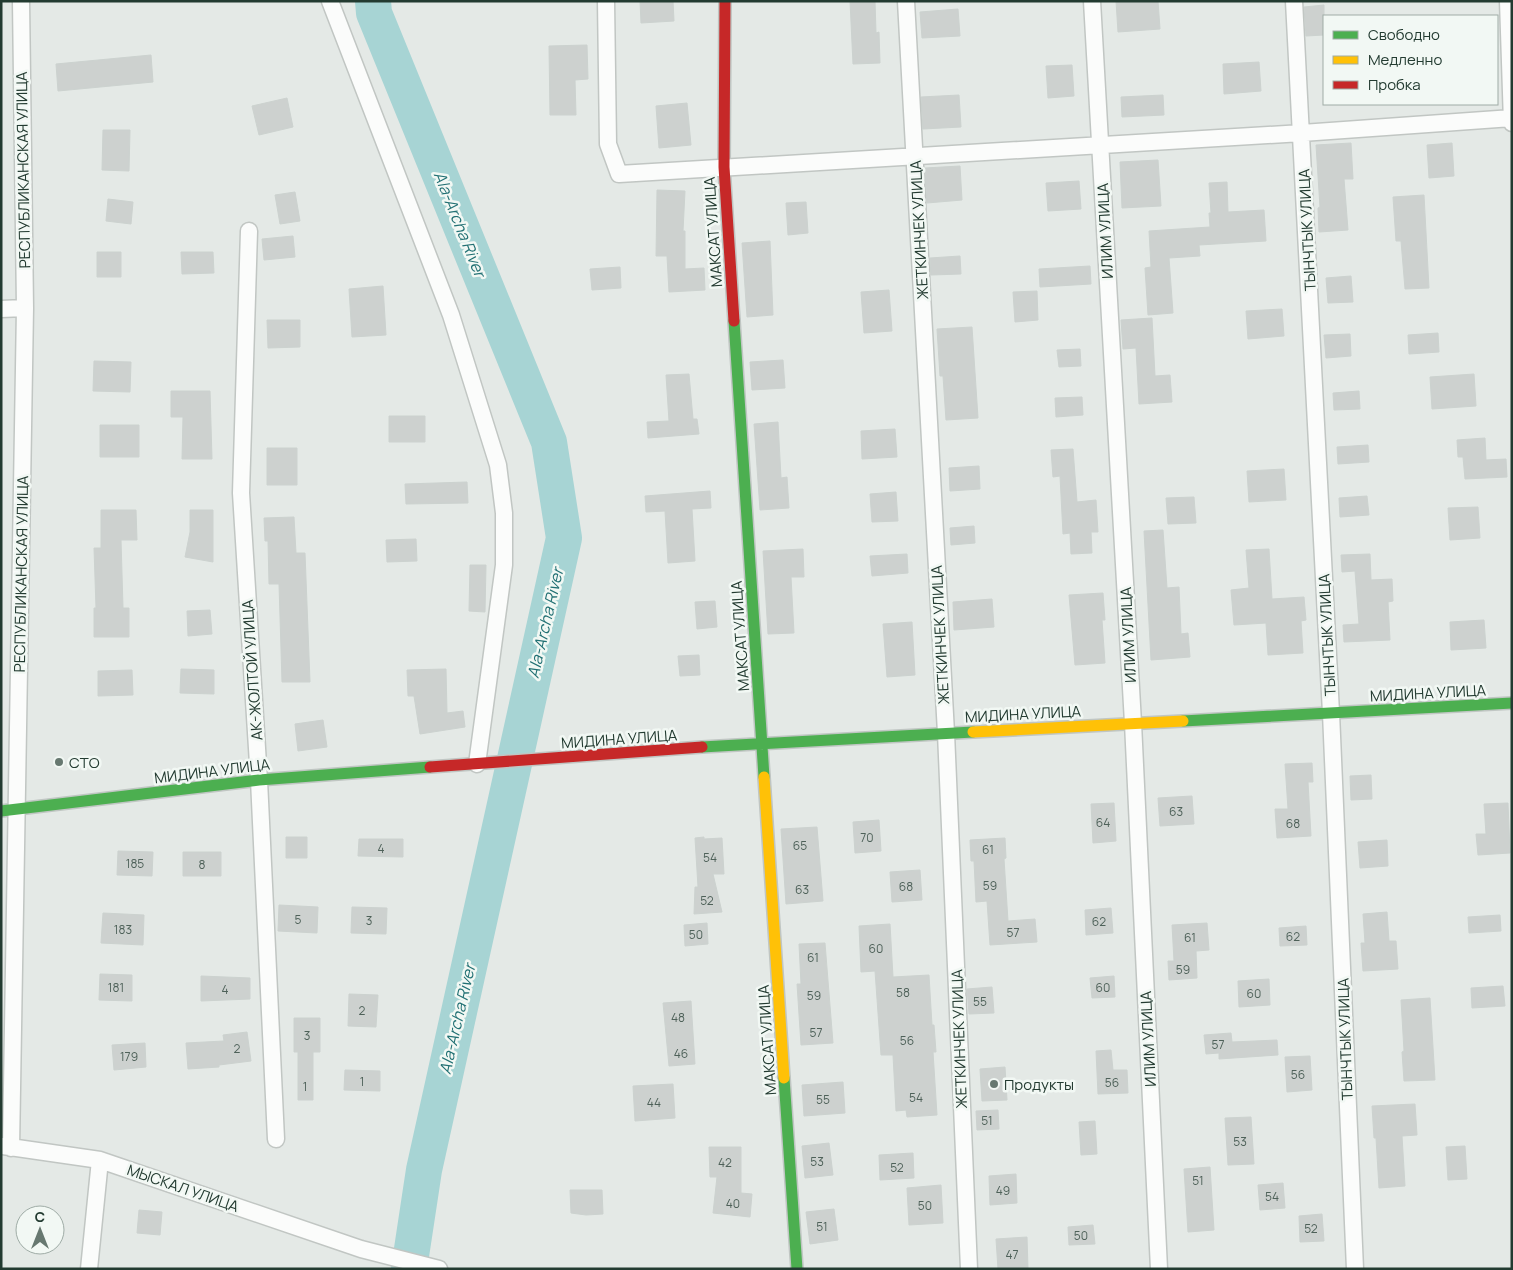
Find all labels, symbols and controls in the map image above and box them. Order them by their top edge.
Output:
legend [1323,15,1498,105]
text: Свободно [1368,24,1440,45]
text: Медленно [1368,49,1442,70]
street label: РЕСПУБЛИКАНСКАЯ УЛИЦА [11,71,35,269]
text: Пробка [1368,74,1421,95]
street label: ЖЕТКИНЧЕК УЛИЦА [905,159,933,300]
water label: Ala-Archa River [429,168,492,282]
street label: ТЫНЧТЫК УЛИЦА [1293,168,1321,292]
street label: МАКСАТ УЛИЦА [699,176,727,288]
street label: ИЛИМ УЛИЦА [1092,182,1118,279]
street label: РЕСПУБЛИКАНСКАЯ УЛИЦА [9,475,33,673]
water label: Ala-Archa River [522,564,569,680]
street label: ЖЕТКИНЧЕК УЛИЦА [926,564,954,705]
street label: ТЫНЧТЫК УЛИЦА [1313,573,1341,697]
street label: МАКСАТ УЛИЦА [726,580,754,692]
street label: ИЛИМ УЛИЦА [1115,586,1141,683]
street label: АК-ЖОЛТОЙ УЛИЦА [237,598,267,741]
street label: МИДИНА УЛИЦА [1369,679,1487,707]
street label: МИДИНА УЛИЦА [964,700,1082,728]
street label: МИДИНА УЛИЦА [560,724,678,754]
place label: СТО [69,752,100,773]
street label: МИДИНА УЛИЦА [153,753,271,789]
marker: СТО [53,756,65,768]
house number: 63 [1169,803,1183,820]
house number: 64 [1096,814,1110,831]
house number: 68 [1286,815,1300,832]
house number: 70 [860,829,874,846]
house number: 65 [793,837,807,854]
house number: 4 [377,840,385,857]
house number: 61 [982,841,994,858]
house number: 54 [703,849,717,866]
house number: 185 [126,855,144,872]
house number: 8 [199,856,206,873]
house number: 59 [983,877,997,894]
house number: 68 [899,878,913,895]
house number: 63 [795,881,809,898]
house number: 52 [700,892,714,909]
house number: 5 [295,911,302,928]
house number: 3 [366,912,372,929]
house number: 62 [1092,913,1106,930]
house number: 183 [114,921,132,938]
house number: 57 [1007,924,1019,941]
house number: 50 [689,926,703,943]
house number: 62 [1286,928,1300,945]
house number: 61 [1184,929,1196,946]
house number: 60 [869,940,883,957]
house number: 61 [807,949,819,966]
water label: Ala-Archa River [434,960,481,1076]
house number: 59 [1176,961,1190,978]
street label: ЖЕТКИНЧЕК УЛИЦА [946,968,972,1109]
street label: ТЫНЧТЫК УЛИЦА [1332,977,1358,1101]
house number: 181 [108,979,124,996]
house number: 60 [1096,979,1110,996]
house number: 4 [221,981,229,998]
street label: МАКСАТ УЛИЦА [753,984,781,1096]
house number: 58 [896,984,910,1001]
house number: 60 [1247,985,1261,1002]
house number: 59 [807,987,821,1004]
street label: ИЛИМ УЛИЦА [1135,990,1161,1087]
house number: 55 [973,993,987,1010]
house number: 2 [359,1002,366,1019]
house number: 48 [671,1009,685,1026]
house number: 57 [810,1024,822,1041]
house number: 3 [304,1027,310,1044]
house number: 56 [900,1032,914,1049]
house number: 57 [1212,1036,1224,1053]
house number: 2 [234,1040,241,1057]
house number: 46 [674,1045,688,1062]
house number: 179 [120,1048,138,1065]
house number: 56 [1291,1066,1305,1083]
house number: 1 [360,1073,364,1090]
place label: Продукты [1004,1074,1074,1095]
house number: 56 [1105,1074,1119,1091]
house number: 1 [303,1078,307,1095]
marker: Продукты [988,1078,1000,1090]
house number: 54 [909,1089,923,1106]
house number: 55 [816,1091,830,1108]
house number: 44 [647,1094,661,1111]
house number: 51 [981,1112,993,1129]
house number: 53 [1233,1133,1247,1150]
house number: 53 [810,1153,824,1170]
house number: 42 [718,1154,732,1171]
street label: МЫСКАЛ УЛИЦА [124,1159,242,1217]
house number: 52 [890,1159,904,1176]
house number: 51 [1192,1172,1204,1189]
house number: 49 [996,1182,1010,1199]
house number: 54 [1265,1188,1279,1205]
house number: 40 [726,1195,740,1212]
house number: 50 [918,1197,932,1214]
north arrow [15,1205,65,1255]
text: С [35,1207,45,1226]
house number: 51 [816,1218,828,1235]
house number: 52 [1304,1220,1318,1237]
house number: 50 [1074,1227,1088,1244]
house number: 47 [1005,1246,1019,1263]

